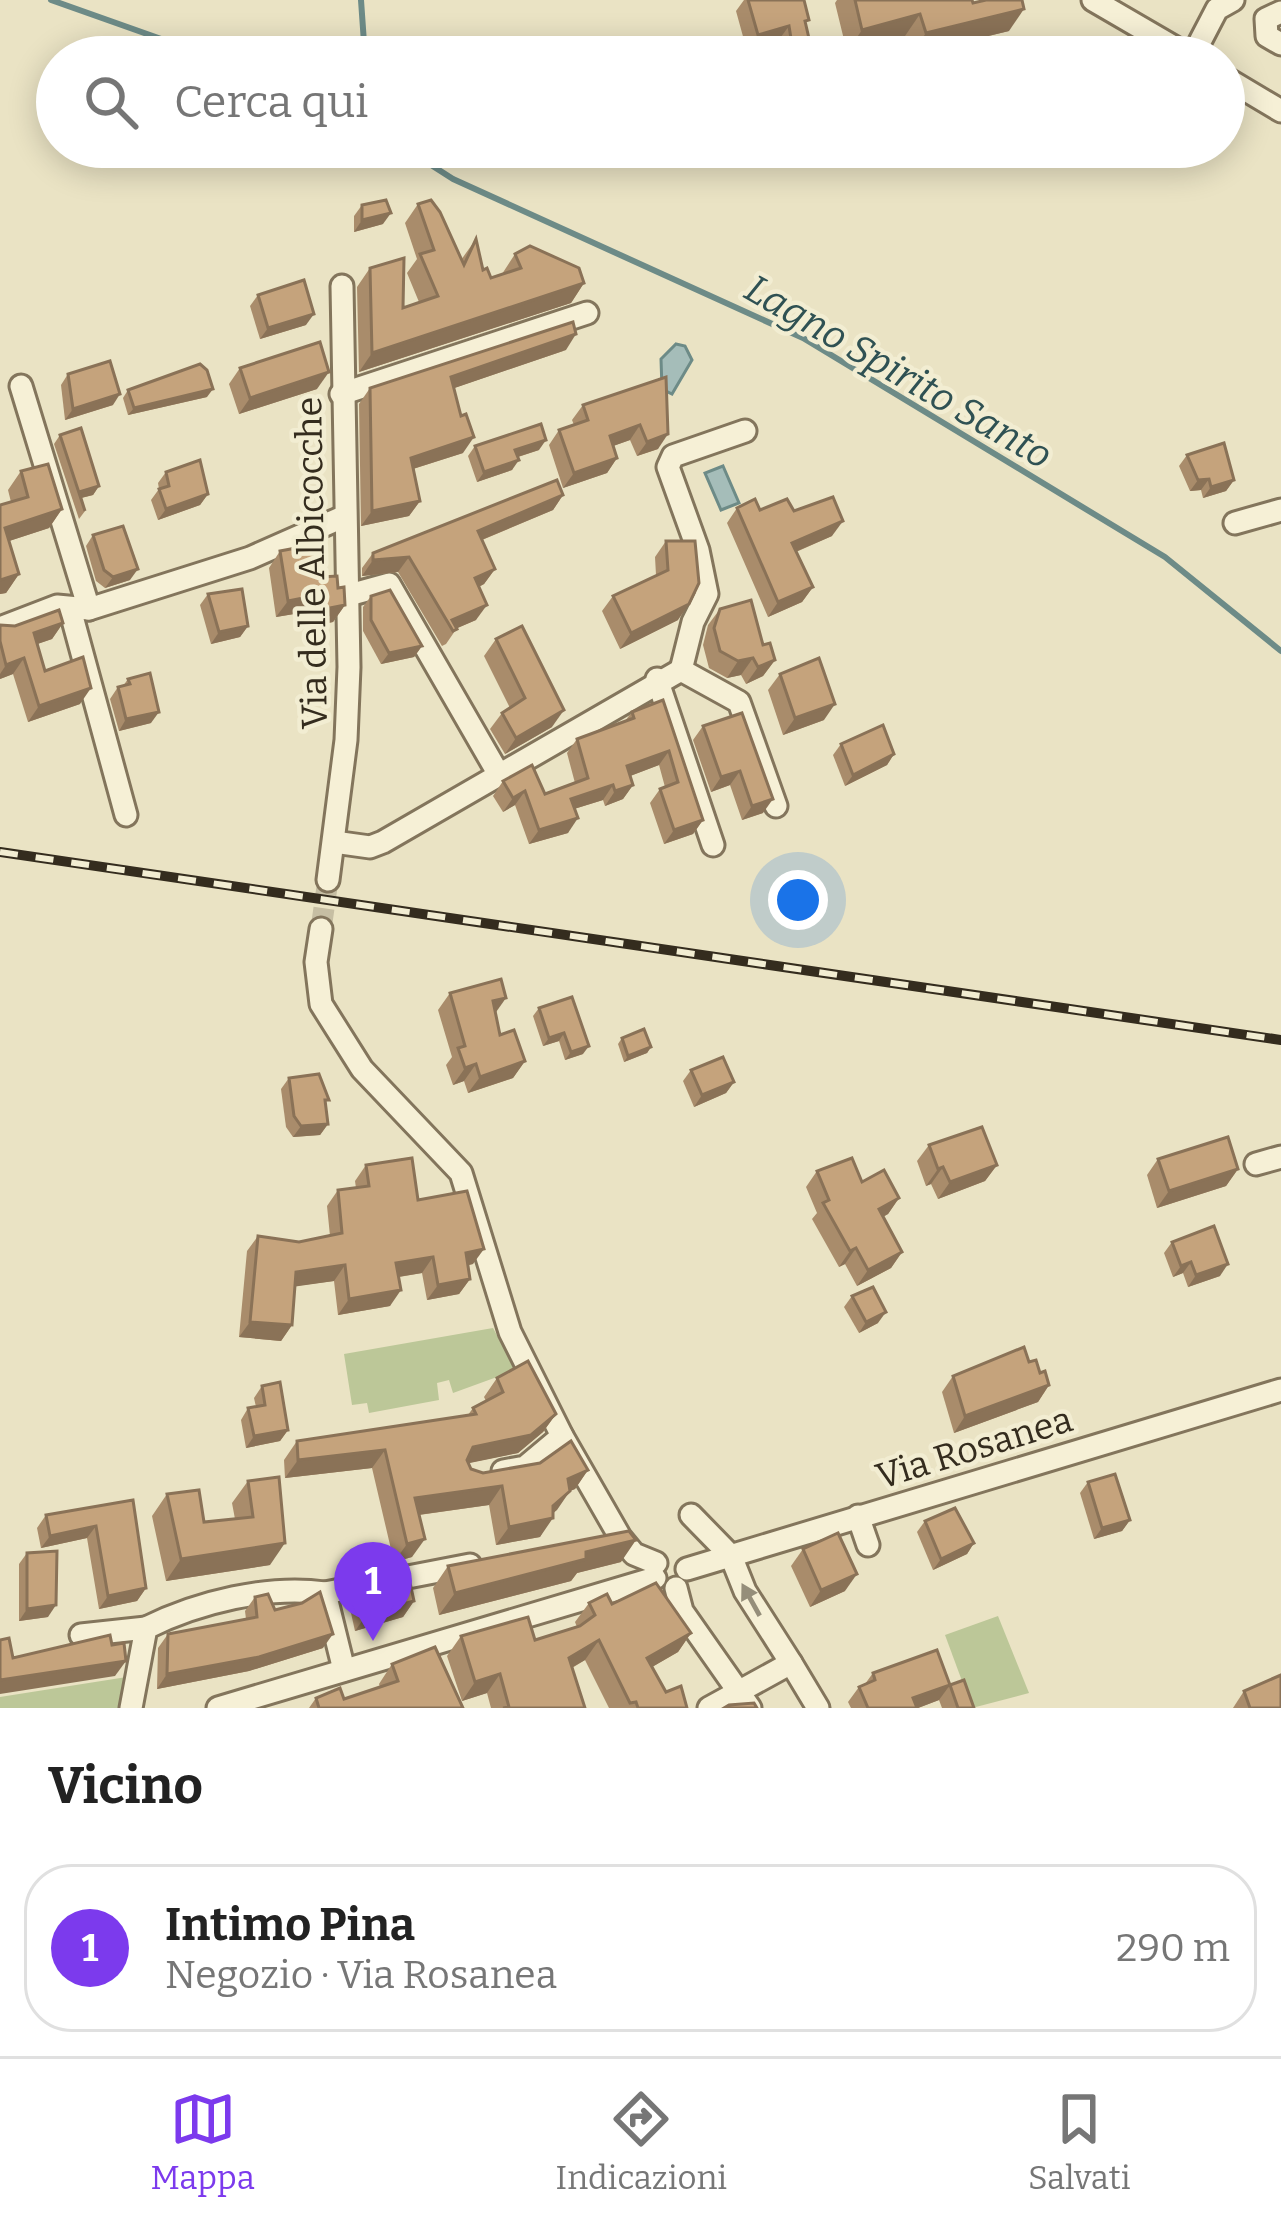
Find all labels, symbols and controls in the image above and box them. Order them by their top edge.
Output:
search box [36,36,1245,168]
icon: search [78,69,144,135]
text: Cerca qui [174,75,368,129]
water label: Lagno Spirito Santo [737,265,1060,478]
street label: Via delle Albicocche [287,396,337,730]
your location [768,870,828,930]
street label: Via Rosanea [871,1397,1078,1499]
pin: 1 [334,1542,412,1641]
one-way arrow [741,1583,762,1617]
text: Vicino [48,1755,203,1817]
text: Intimo Pina [165,1898,415,1952]
text: 1 [82,1925,98,1971]
text: 290 m [1116,1925,1230,1971]
text: Negozio · Via Rosanea [165,1952,557,1998]
tab: Mappa [150,2086,255,2198]
tab: Indicazioni [556,2086,727,2198]
tab: Salvati [1028,2086,1131,2198]

